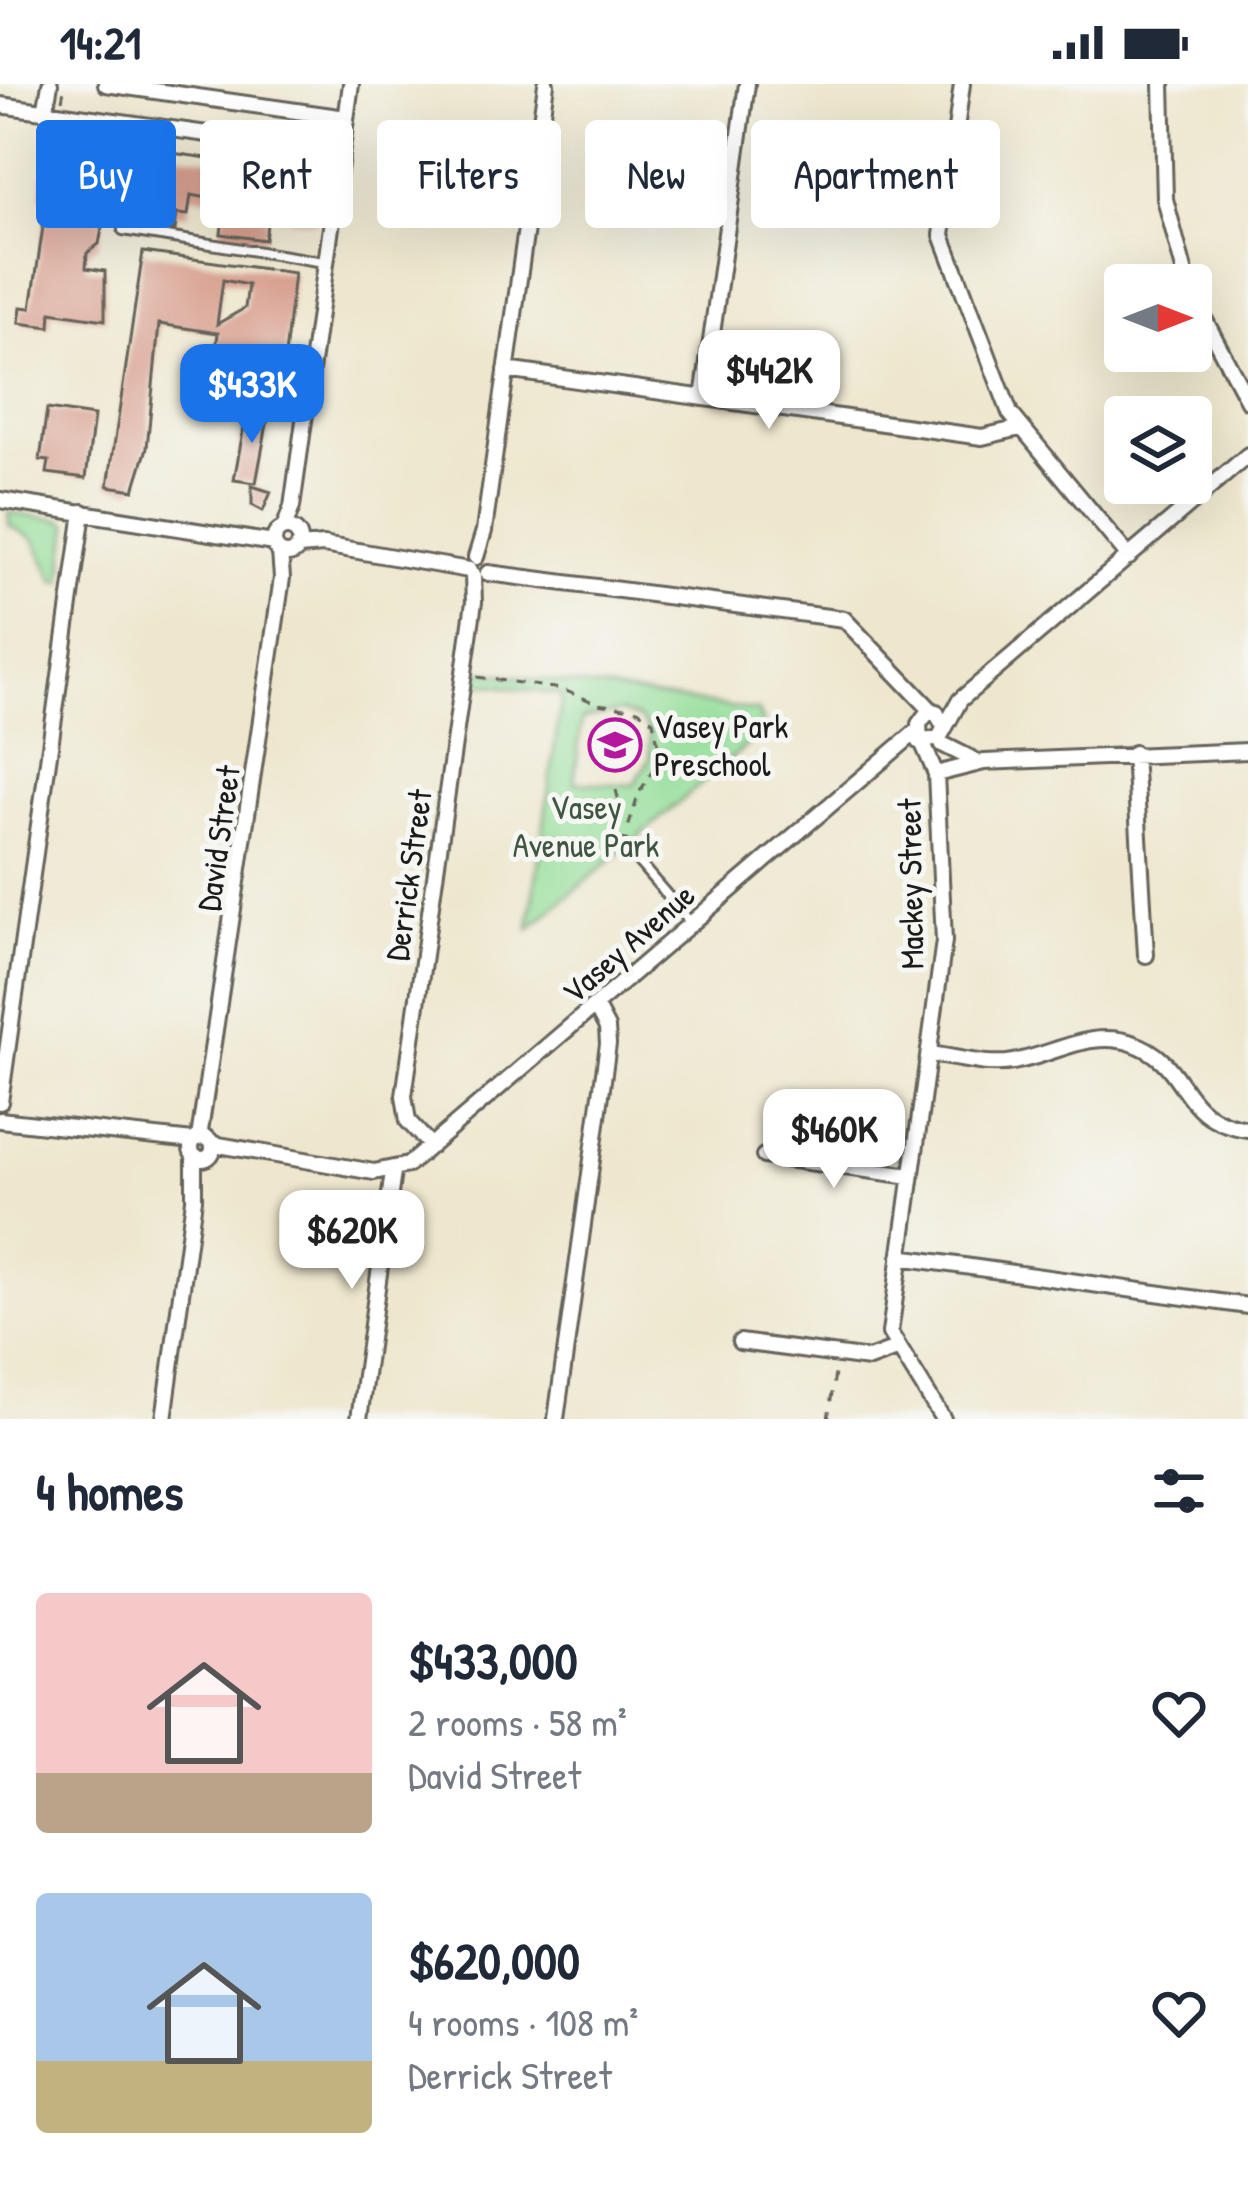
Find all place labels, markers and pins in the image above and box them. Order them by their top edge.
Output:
pin: $442K [685,330,853,432]
pin: $433K [168,344,336,446]
place label: Vasey Park Preschool [654,704,788,786]
school or university icon: Vasey Park Preschool [587,717,643,773]
pin: $460K [750,1089,918,1191]
pin: $620K [268,1190,436,1292]

